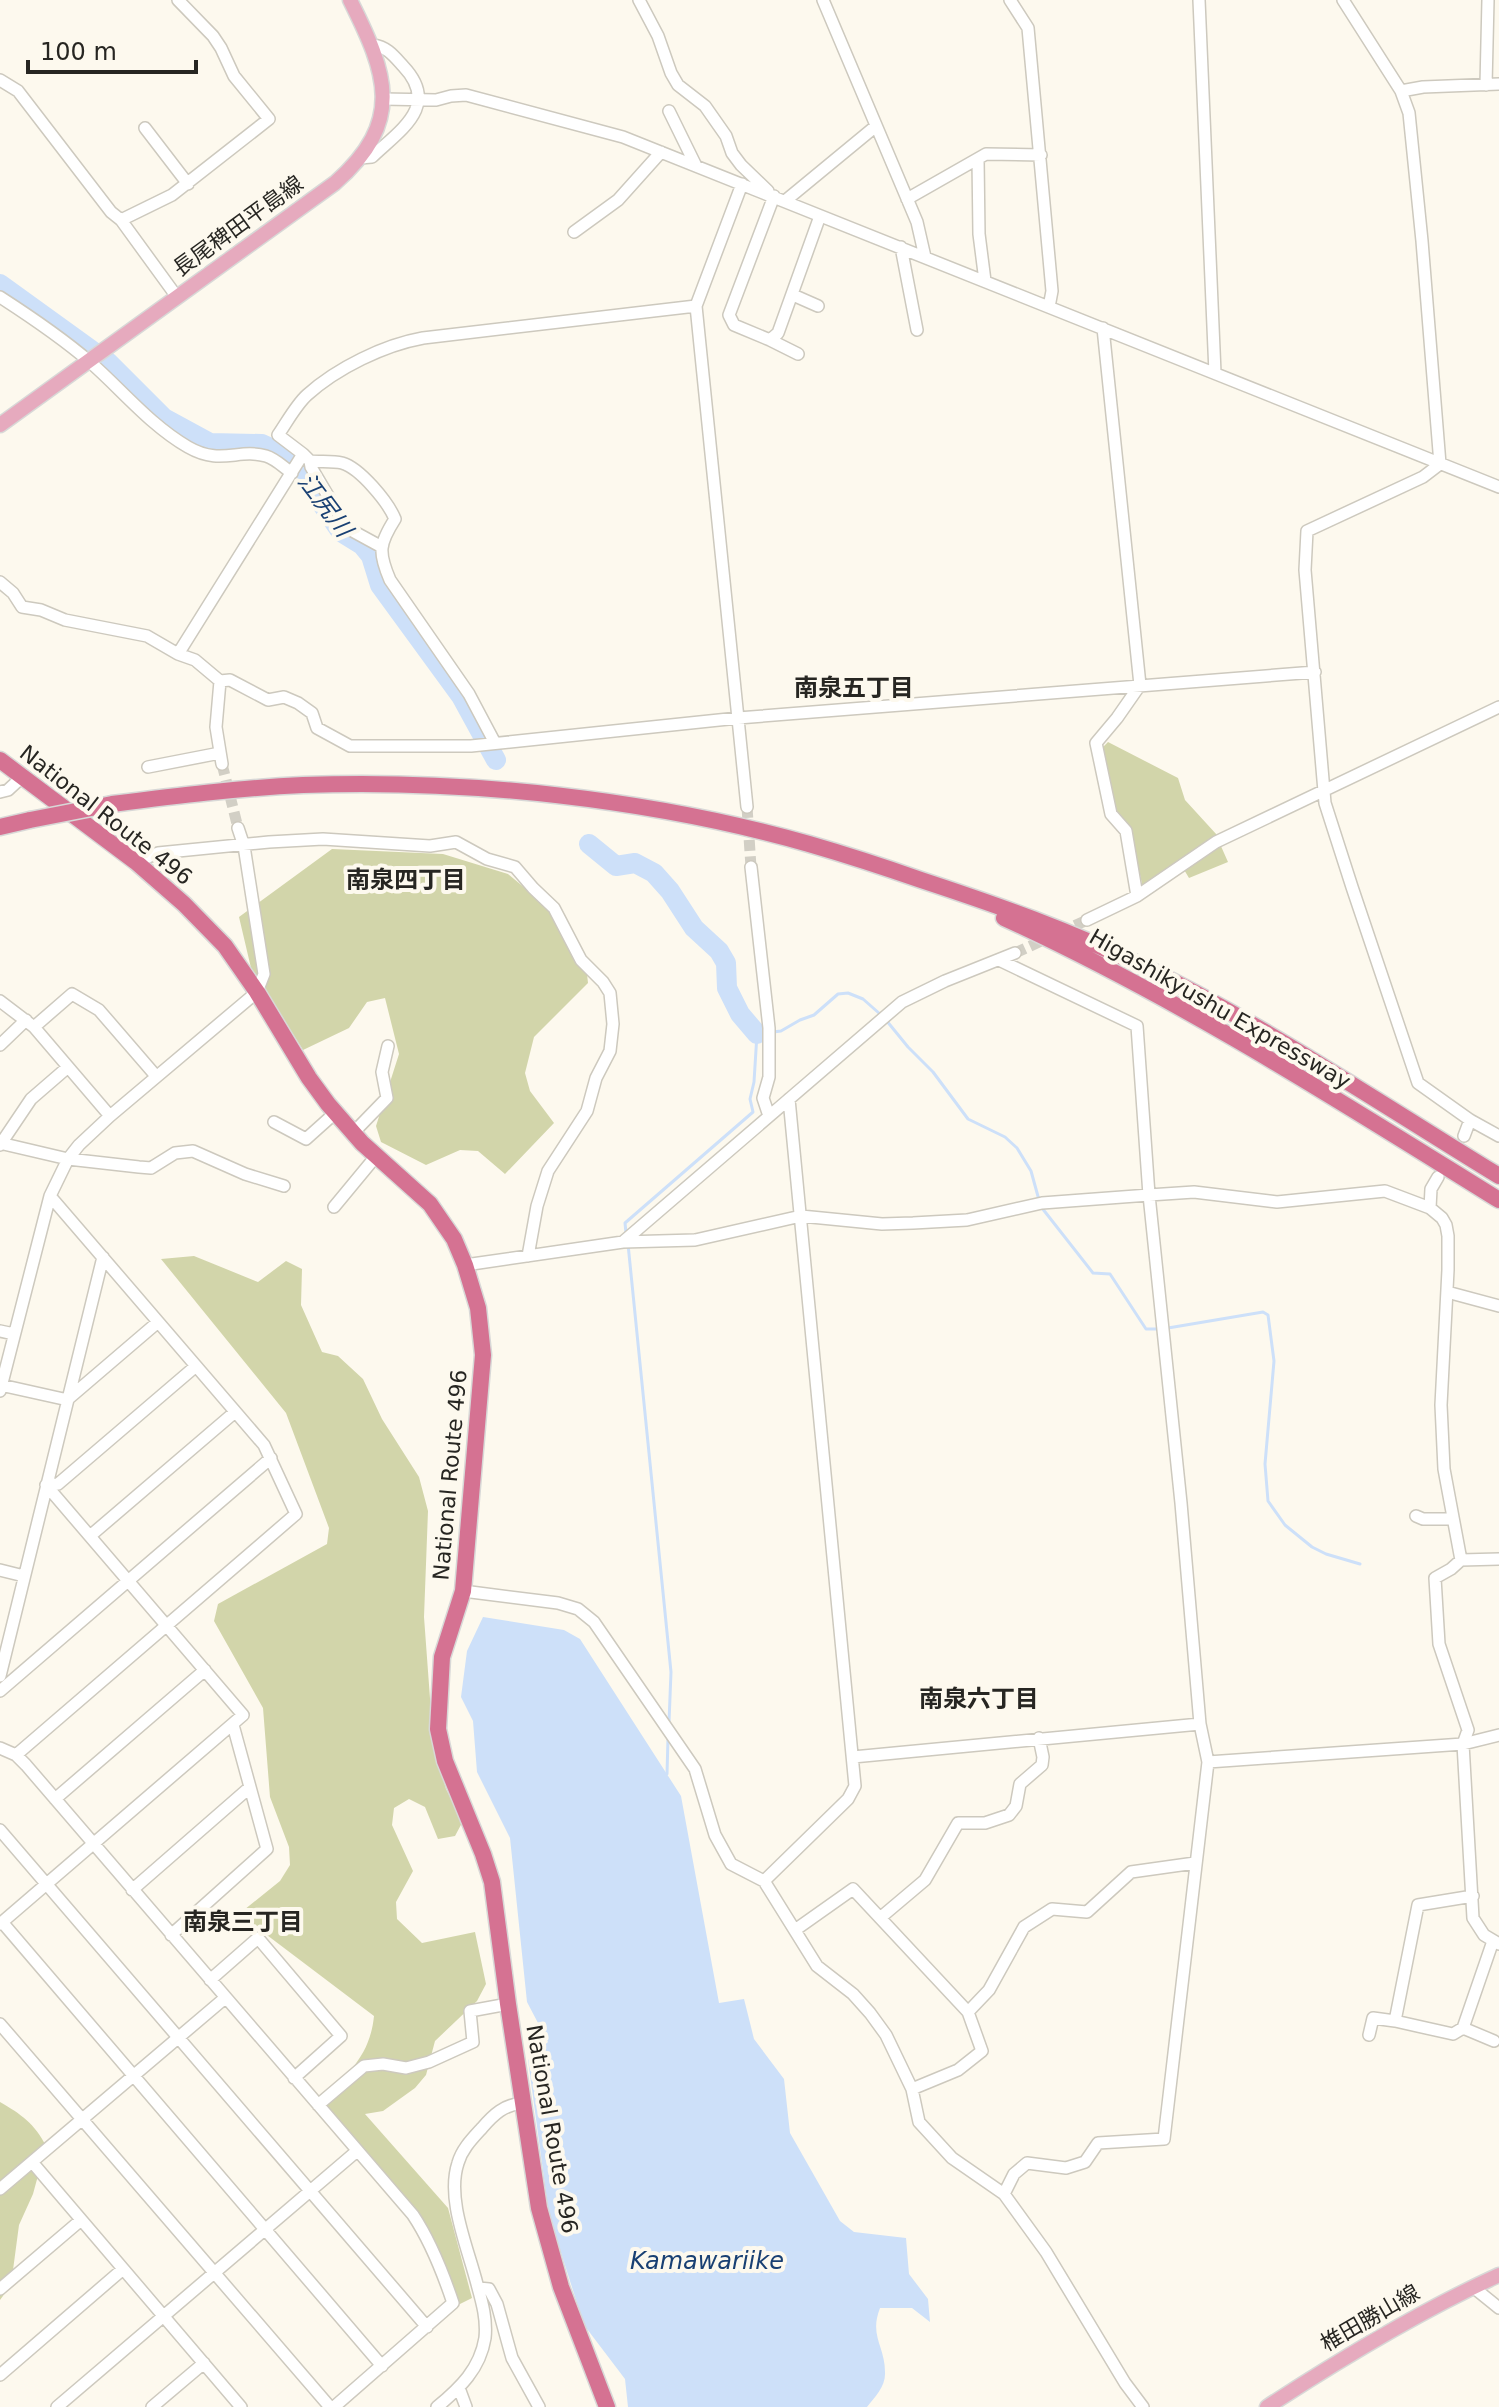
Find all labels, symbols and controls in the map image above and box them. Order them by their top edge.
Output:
scale bar [28,24,196,74]
text: 100 m [40,38,117,66]
street label: 長尾稗田平島線 [168,171,308,281]
water label: 江尻川 [292,468,360,545]
district label: 南泉五丁目 [794,674,914,702]
street label: National Route 496 [15,740,197,890]
district label: 南泉四丁目 [346,866,466,894]
street label: Higashikyushu Expressway [1085,924,1355,1094]
street label: National Route 496 [428,1369,472,1581]
district label: 南泉六丁目 [919,1685,1039,1713]
district label: 南泉三丁目 [183,1908,303,1936]
street label: National Route 496 [521,2023,583,2235]
water label: Kamawariike [630,2247,784,2275]
street label: 椎田勝山線 [1316,2280,1424,2356]

